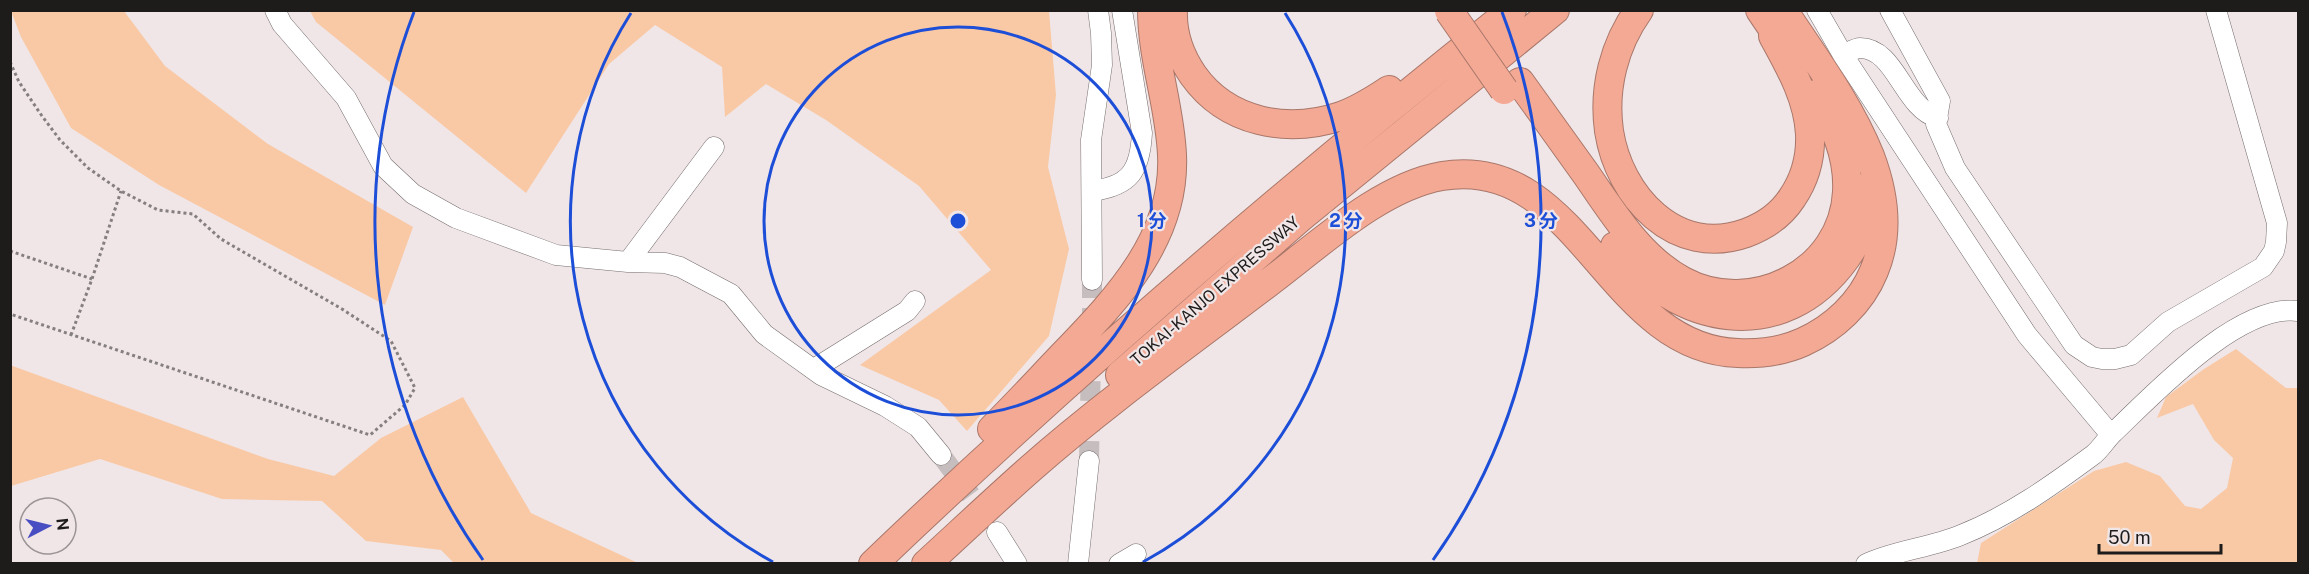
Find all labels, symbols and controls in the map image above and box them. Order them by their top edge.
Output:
text: 1 分 [1137,210,1167,231]
text: 2 分 [1329,210,1363,231]
text: 3 分 [1524,210,1558,231]
centre of rings [948,211,968,231]
street label: TOKAI-KANJO EXPRESSWAY [1127,212,1303,369]
north arrow [18,496,78,556]
text: N [52,517,73,532]
scale bar [2099,517,2220,555]
text: 50 m [2108,527,2151,548]

